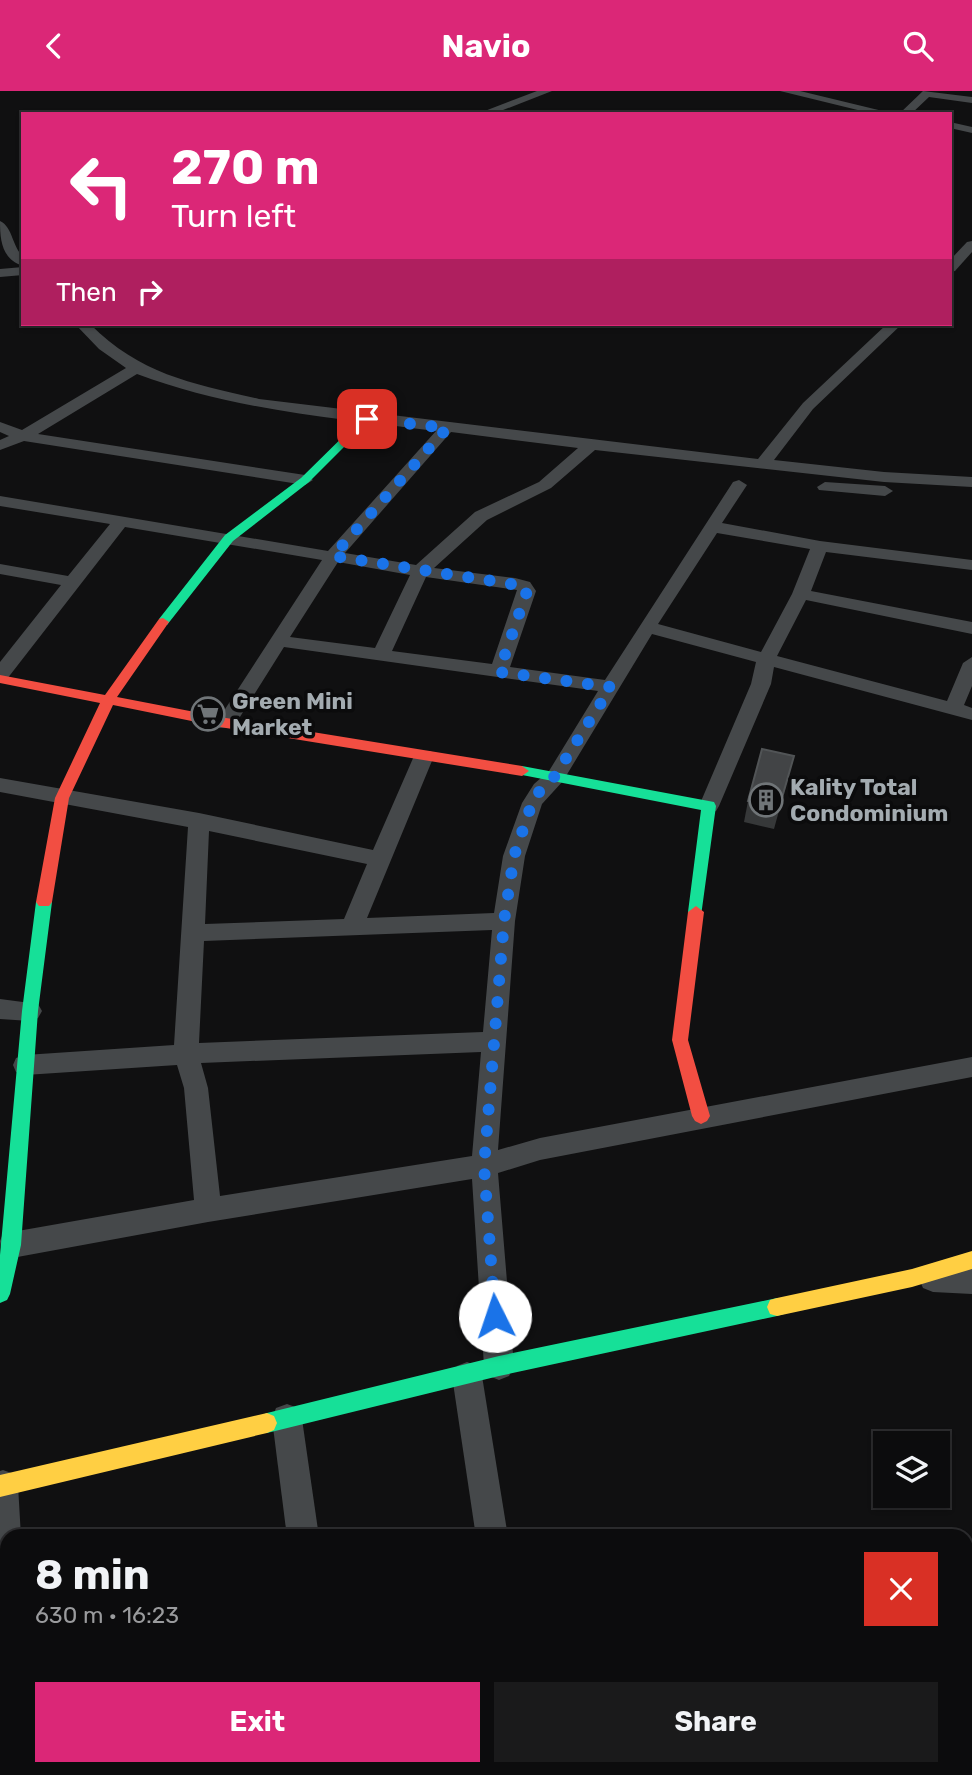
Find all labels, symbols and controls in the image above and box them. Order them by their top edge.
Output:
icon: back [35,27,73,65]
text: Navio [441,27,531,65]
icon: search [899,27,937,65]
text: 270 m [171,138,320,196]
icon: left [56,140,147,231]
text: Turn left [171,197,296,235]
icon: right [131,273,169,311]
text: Then [56,277,117,308]
pin [337,389,397,449]
icon: arrive [348,400,386,438]
place label: Green Mini Market [232,687,353,741]
supermarket icon: Green Mini Market [189,695,227,733]
place label: Kality Total Condominium [790,773,948,827]
building icon: Kality Total Condominium [747,781,785,819]
position arrow [458,1279,532,1353]
map controls [873,1431,950,1508]
button: layers [873,1431,950,1508]
text: 8 min [35,1550,150,1600]
button: close [864,1552,938,1626]
text: 630 m · 16:23 [35,1601,179,1629]
button: Exit [35,1682,480,1762]
button: Share [494,1682,938,1762]

